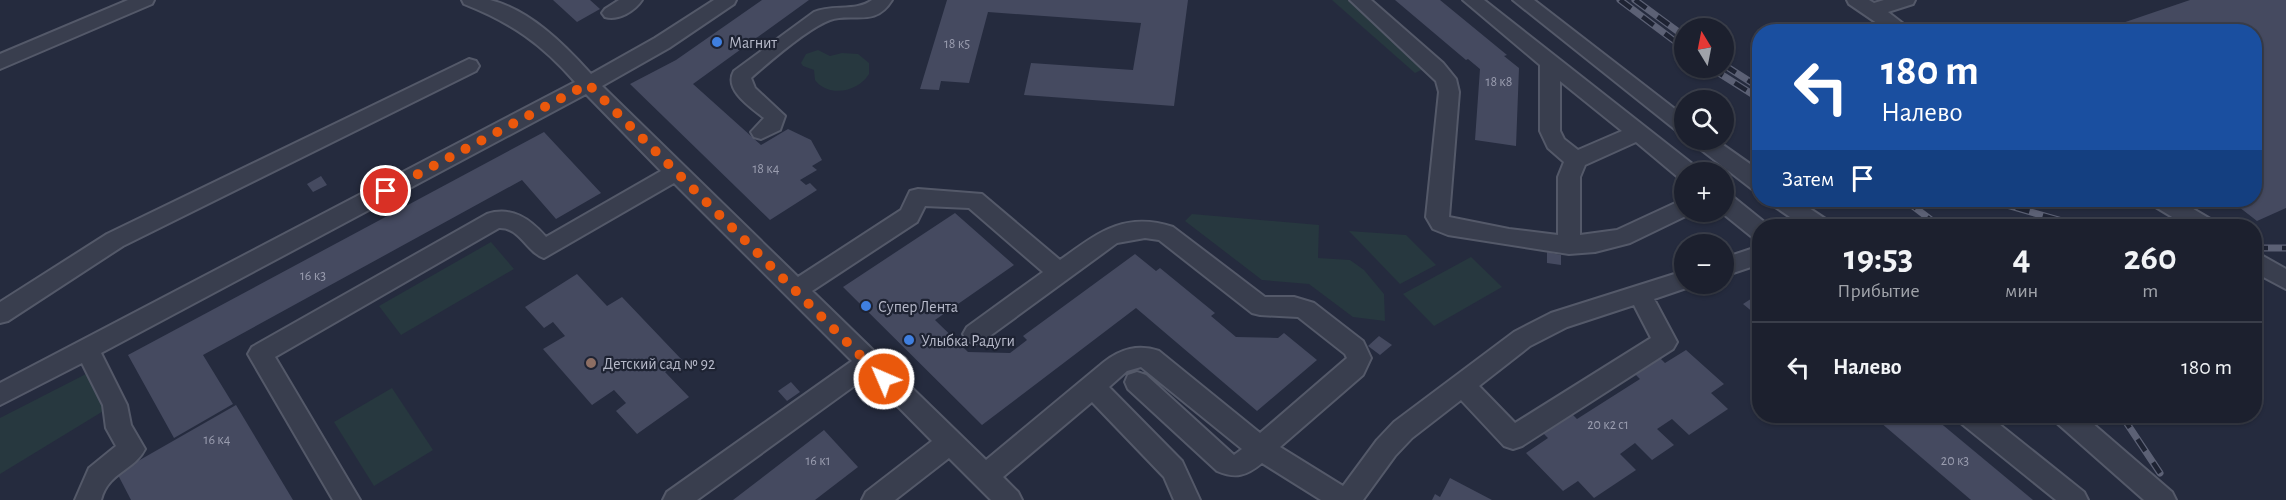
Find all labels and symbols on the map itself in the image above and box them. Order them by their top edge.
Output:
north arrow [1674,18,1734,78]
marker: Магнит [710,35,724,49]
place label: Магнит [729,35,777,51]
house number: 18 к5 [944,37,970,51]
house number: 18 к8 [1486,75,1512,89]
house number: 18 к4 [753,162,780,176]
pin [360,165,411,216]
house number: 16 к3 [300,269,326,283]
marker: Супер Лента [859,299,873,313]
place label: Супер Лента [878,299,958,316]
marker: Улыбка Радуги [902,333,916,347]
place label: Улыбка Радуги [921,333,1015,350]
position arrow [852,347,916,411]
marker: Детский сад № 92 [584,356,598,370]
place label: Детский сад № 92 [603,356,715,372]
house number: 20 к2 с1 [1587,418,1629,432]
house number: 16 к4 [204,433,231,447]
house number: 16 к1 [806,454,830,468]
house number: 20 к3 [1941,454,1969,468]

